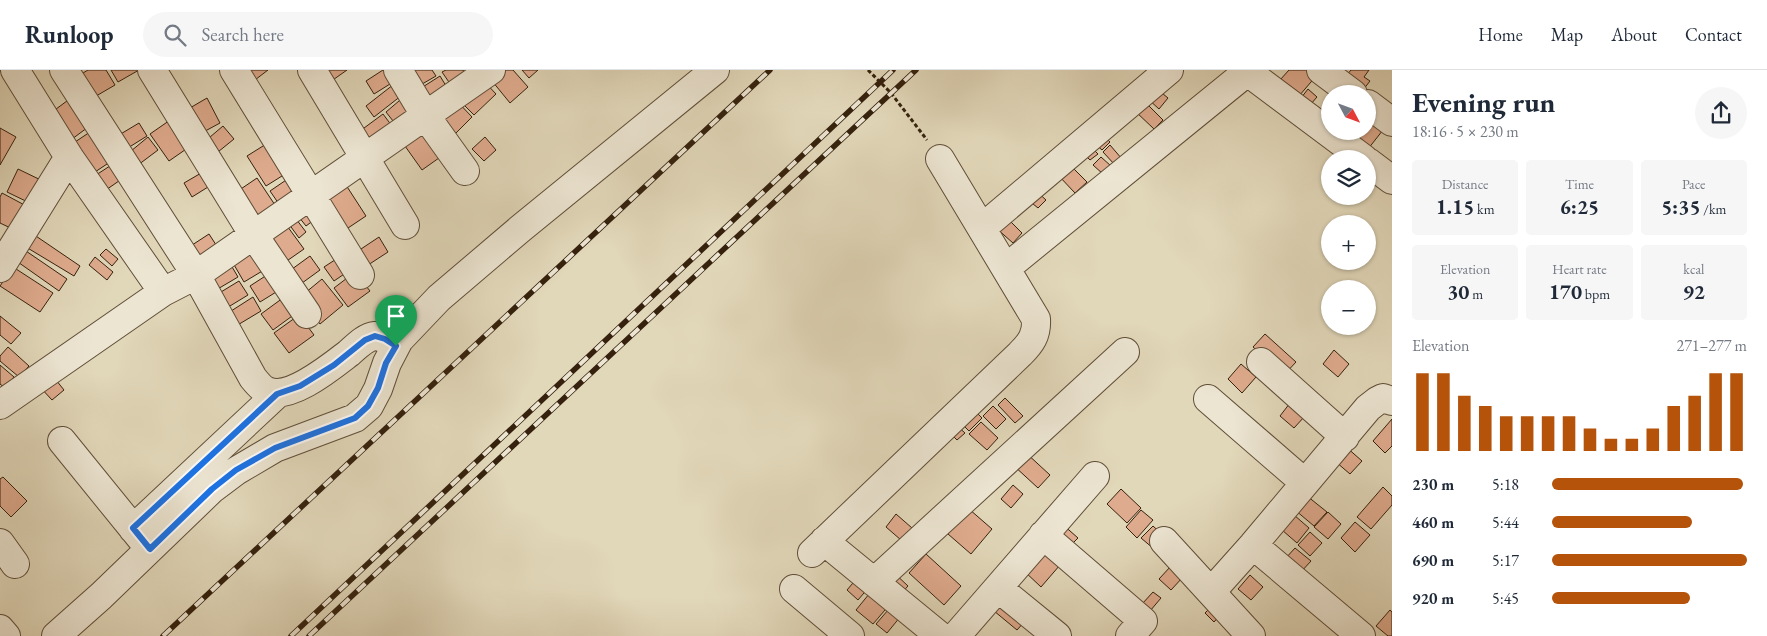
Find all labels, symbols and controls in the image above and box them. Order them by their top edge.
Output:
search box [143,12,493,57]
text: Runloop [25,19,113,50]
icon: search [161,21,189,49]
text: Search here [201,22,284,47]
text: Home [1478,23,1523,46]
text: Map [1551,23,1583,46]
text: About [1611,23,1657,46]
text: Contact [1685,23,1742,46]
text: Evening run [1412,84,1555,120]
north arrow [1321,85,1376,140]
map controls [1321,85,1376,335]
button: share [1695,87,1747,139]
text: 18:16 · 5 × 230 m [1412,121,1519,142]
button: layers [1321,150,1376,205]
text: Distance [1442,175,1489,193]
text: Time [1565,175,1594,193]
text: Pace [1682,175,1706,193]
text: 1.15 [1436,193,1474,220]
text: 6:25 [1560,193,1599,220]
text: 5:35 [1661,193,1701,220]
text: km [1474,200,1495,218]
text: /km [1701,200,1726,218]
button: + [1321,215,1376,270]
text: Elevation [1440,260,1490,278]
text: Heart rate [1552,260,1607,278]
text: kcal [1683,260,1704,278]
text: 30 [1447,278,1469,305]
text: 170 [1549,278,1582,305]
text: 92 [1683,278,1705,305]
button: − [1321,280,1376,335]
text: m [1469,285,1483,303]
text: bpm [1582,285,1610,303]
pin [375,295,417,346]
icon: arrive [382,302,410,330]
text: Elevation [1412,335,1470,356]
text: 271–277 m [1676,335,1747,356]
text: 230 m [1412,474,1454,495]
text: 5:18 [1492,474,1519,495]
text: 460 m [1412,512,1454,533]
text: 5:44 [1492,512,1519,533]
text: 690 m [1412,550,1454,571]
text: 5:17 [1492,550,1519,571]
text: 920 m [1412,588,1454,609]
text: 5:45 [1492,588,1519,609]

